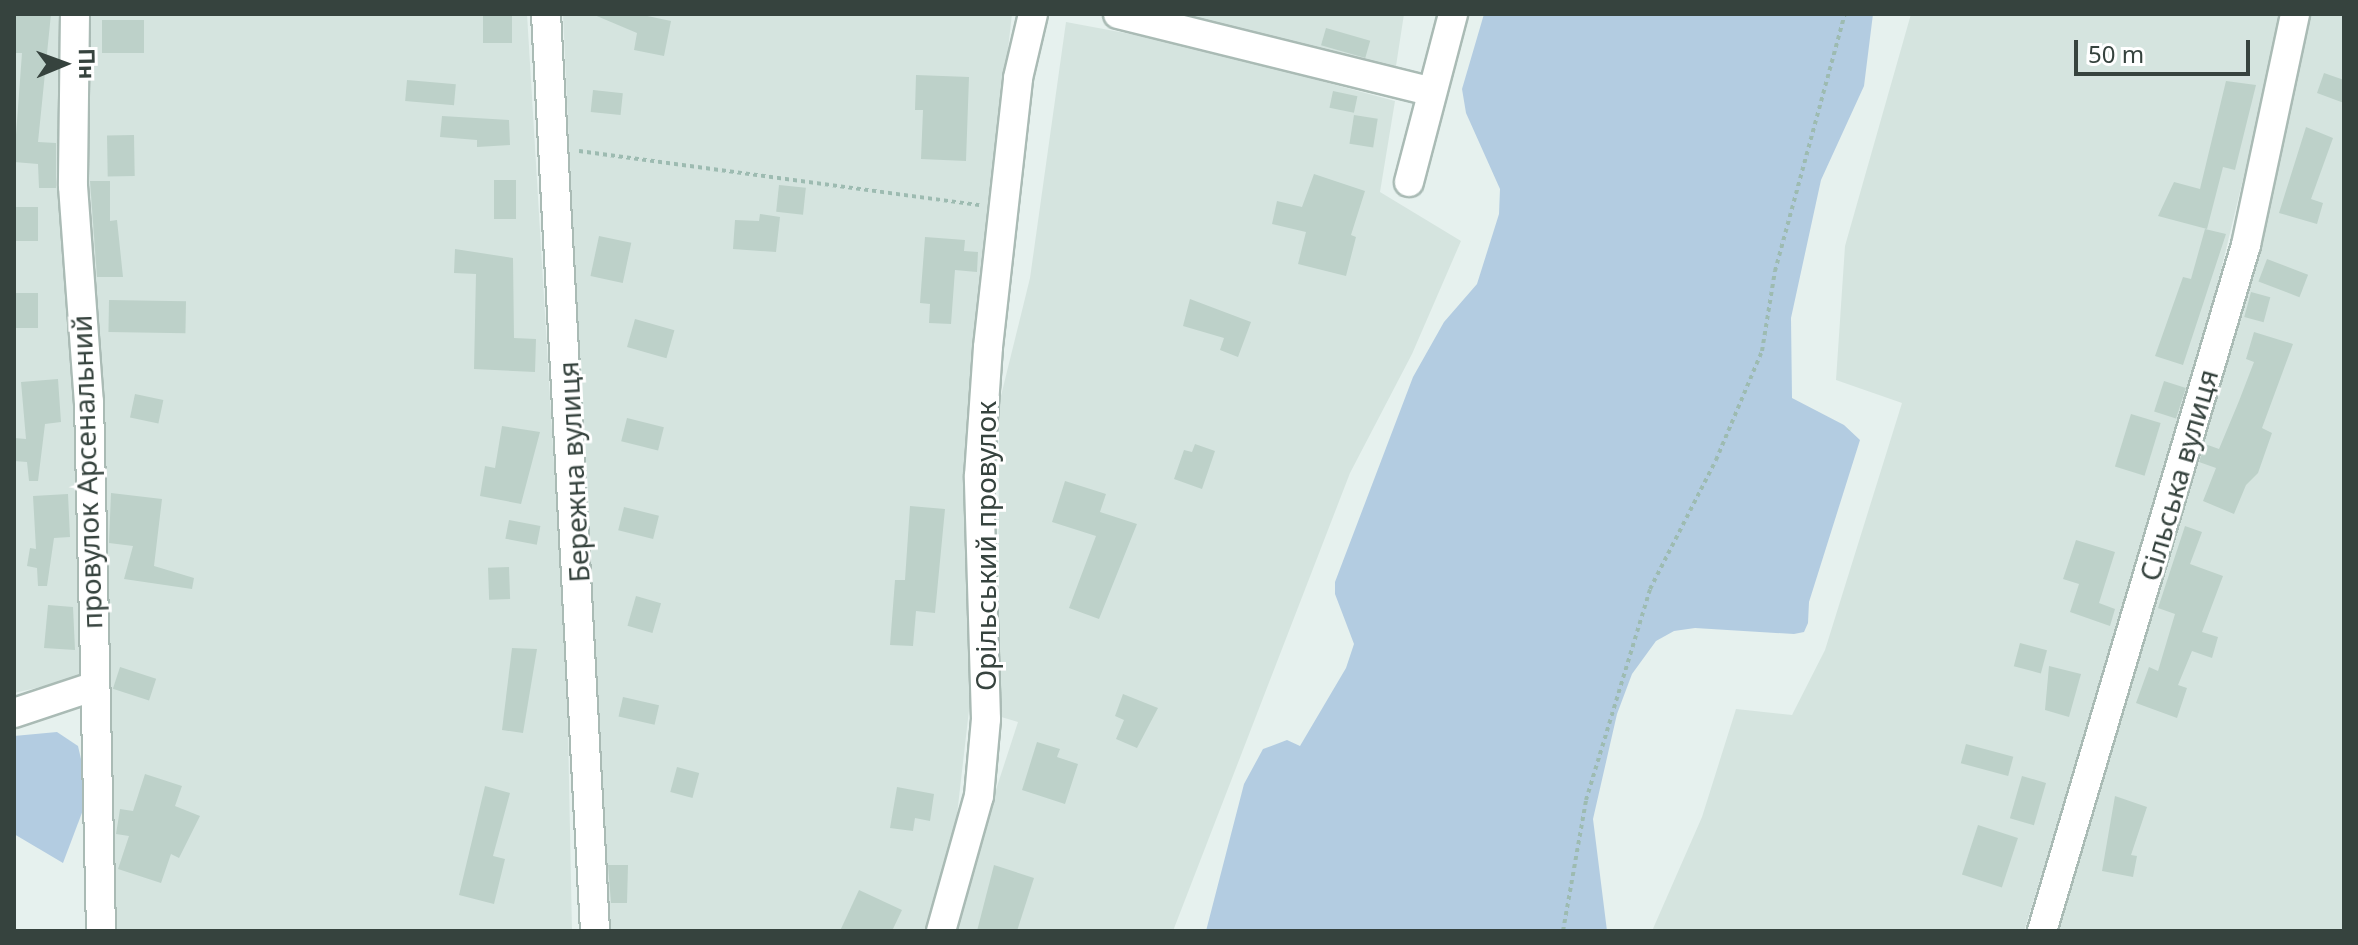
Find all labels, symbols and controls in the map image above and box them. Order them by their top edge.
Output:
north arrow [24,24,104,104]
scale bar [2078,24,2254,74]
text: 50 m [2088,37,2144,70]
text: Пн [73,48,103,79]
street label: провулок Арсенальний [64,314,108,630]
street label: Бережна вулиця [550,361,596,583]
street label: Сільська вулиця [2132,365,2224,585]
street label: Орільський провулок [968,401,1002,691]

